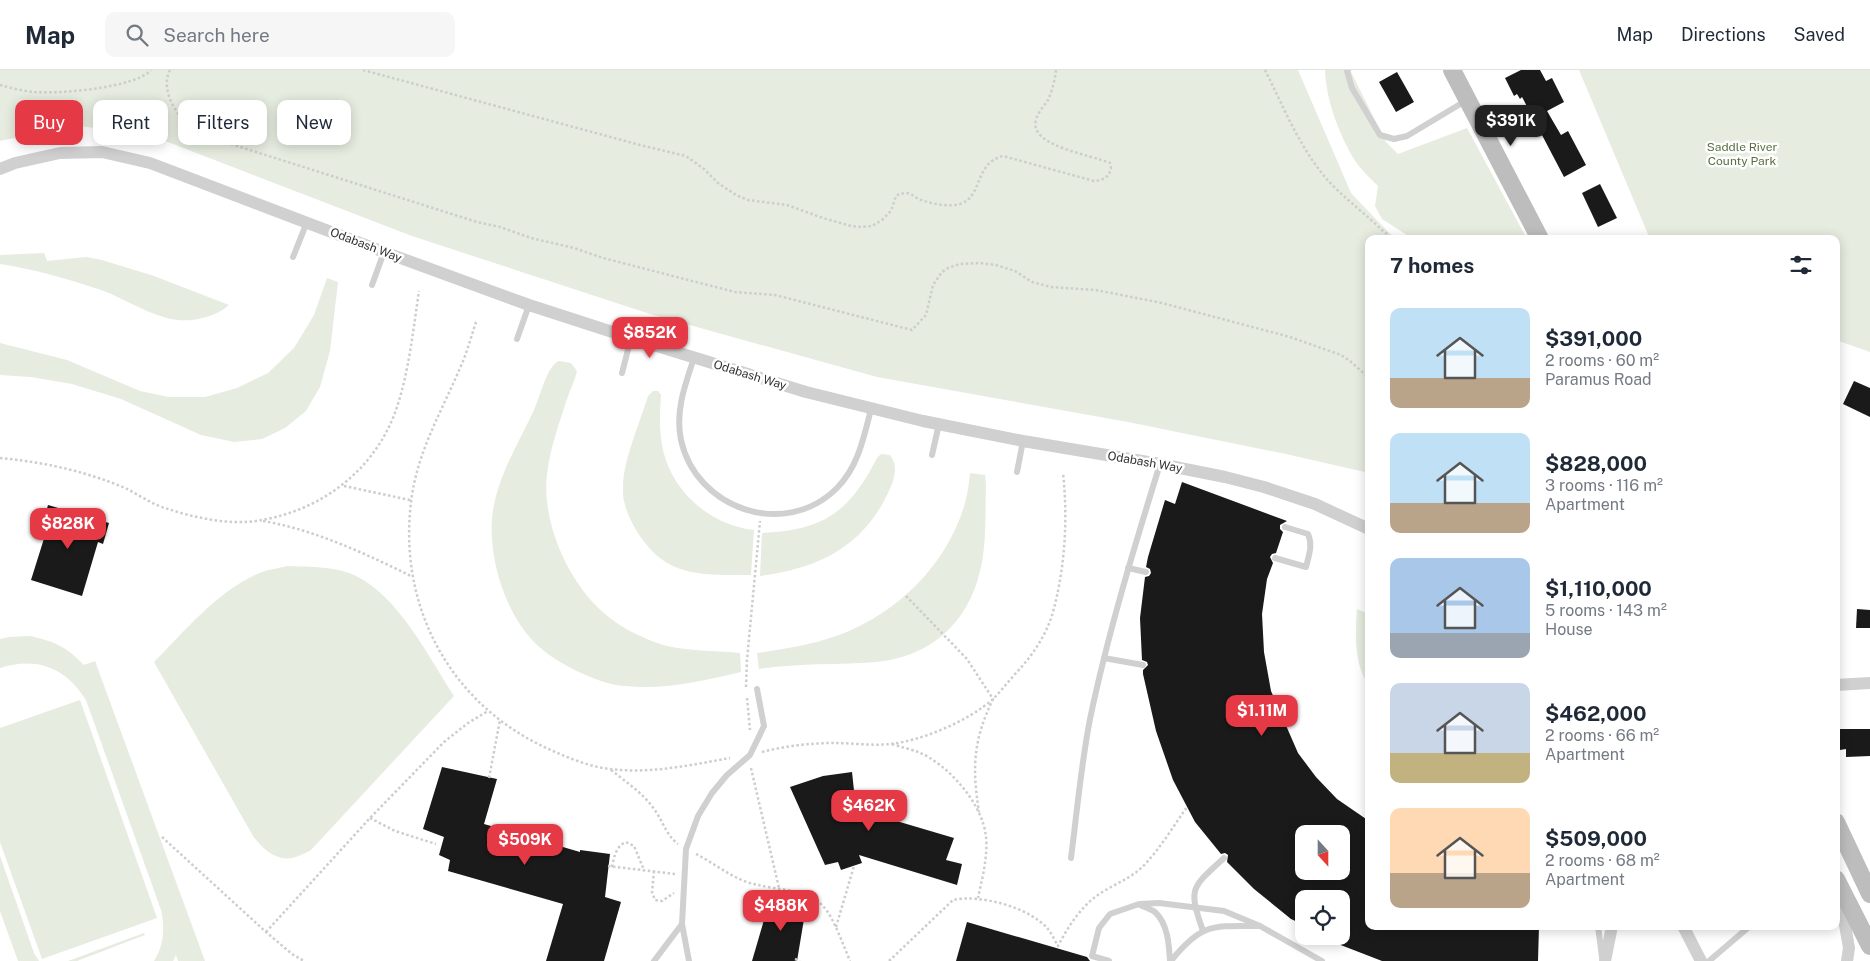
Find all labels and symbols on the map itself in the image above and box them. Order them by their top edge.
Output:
pin: $391K [1476,104,1546,147]
park label: Saddle River County Park [1707,140,1778,168]
street label: Odabash Way [328,225,404,265]
pin: $852K [615,316,685,359]
street label: Odabash Way [712,357,789,393]
street label: Odabash Way [1107,449,1184,476]
pin: $828K [33,508,103,550]
pin: $1.11M [1221,694,1303,737]
pin: $462K [834,790,904,832]
pin: $509K [490,824,560,866]
north arrow [1295,825,1350,880]
pin: $488K [746,890,816,932]

